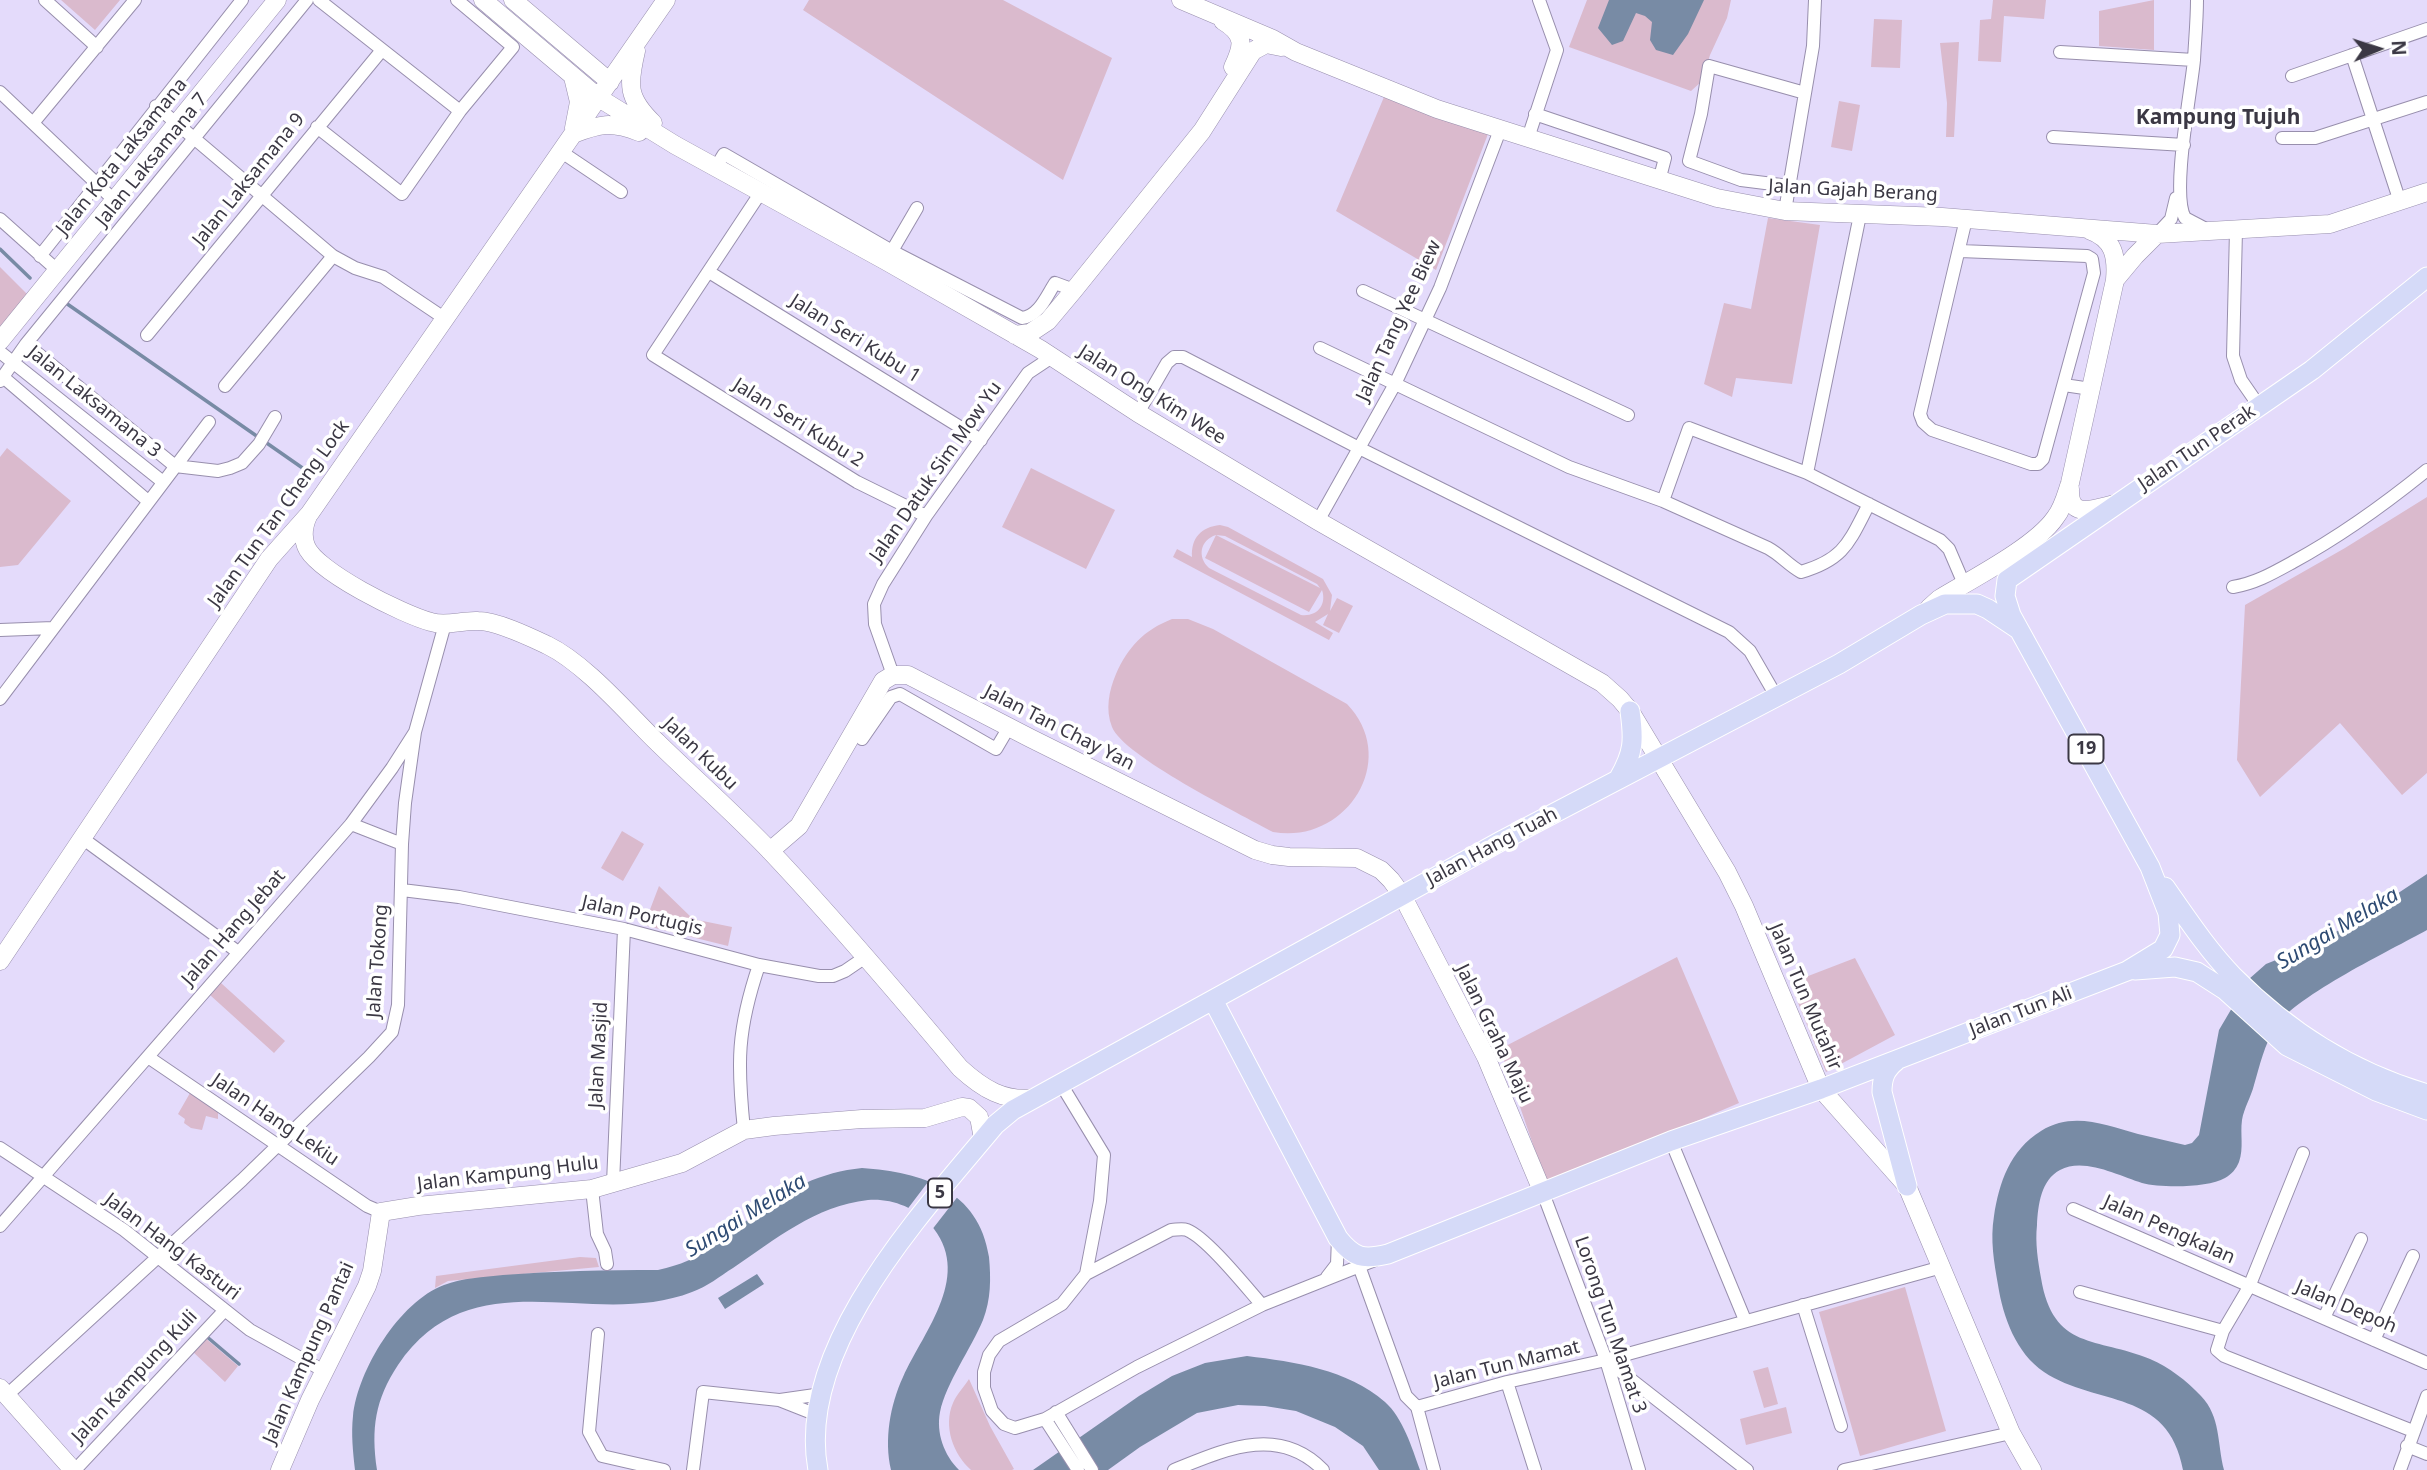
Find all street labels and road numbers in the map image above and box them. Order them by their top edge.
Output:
street label: Jalan Kota Laksamana [52,74,192,240]
street label: Jalan Laksamana 7 [91,89,213,231]
street label: Jalan Laksamana 9 [188,109,310,251]
street label: Jalan Gajah Berang [1768,175,1938,207]
street label: Jalan Tang Yee Biew [1352,237,1446,405]
street label: Jalan Seri Kubu 1 [785,290,925,388]
street label: Jalan Ong Kim Wee [1074,340,1230,450]
street label: Jalan Laksamana 3 [23,341,165,463]
street label: Jalan Seri Kubu 2 [728,374,868,472]
street label: Jalan Datuk Sim Mow Yu [865,378,1007,566]
street label: Jalan Tun Perak [2134,400,2260,496]
street label: Jalan Tun Tan Cheng Lock [203,416,355,612]
street label: Jalan Tan Chay Yan [980,680,1138,776]
street label: Jalan Kubu [658,713,742,795]
road number: 19 [2068,734,2104,764]
street label: Jalan Hang Tuah [1423,803,1561,891]
street label: Jalan Hang Jebat [177,865,291,991]
street label: Jalan Portugis [579,891,705,941]
street label: Jalan Tokong [363,903,393,1019]
street label: Jalan Tun Mutahir [1764,920,1846,1074]
street label: Jalan Graha Maju [1450,961,1538,1107]
street label: Jalan Tun Ali [1966,982,2076,1042]
street label: Jalan Masjid [585,1001,613,1109]
street label: Jalan Hang Lekiu [207,1069,343,1171]
street label: Jalan Kampung Hulu [416,1152,600,1196]
road number: 5 [928,1178,952,1208]
street label: Jalan Hang Kasturi [100,1189,244,1305]
street label: Jalan Pengkalan [2100,1191,2238,1269]
street label: Lorong Tun Mamat 3 [1569,1233,1651,1417]
street label: Jalan Kampung Pantai [259,1259,359,1447]
street label: Jalan Depoh [2292,1275,2400,1339]
street label: Jalan Kampung Kuli [68,1306,202,1448]
street label: Jalan Tun Mamat [1432,1336,1582,1394]

